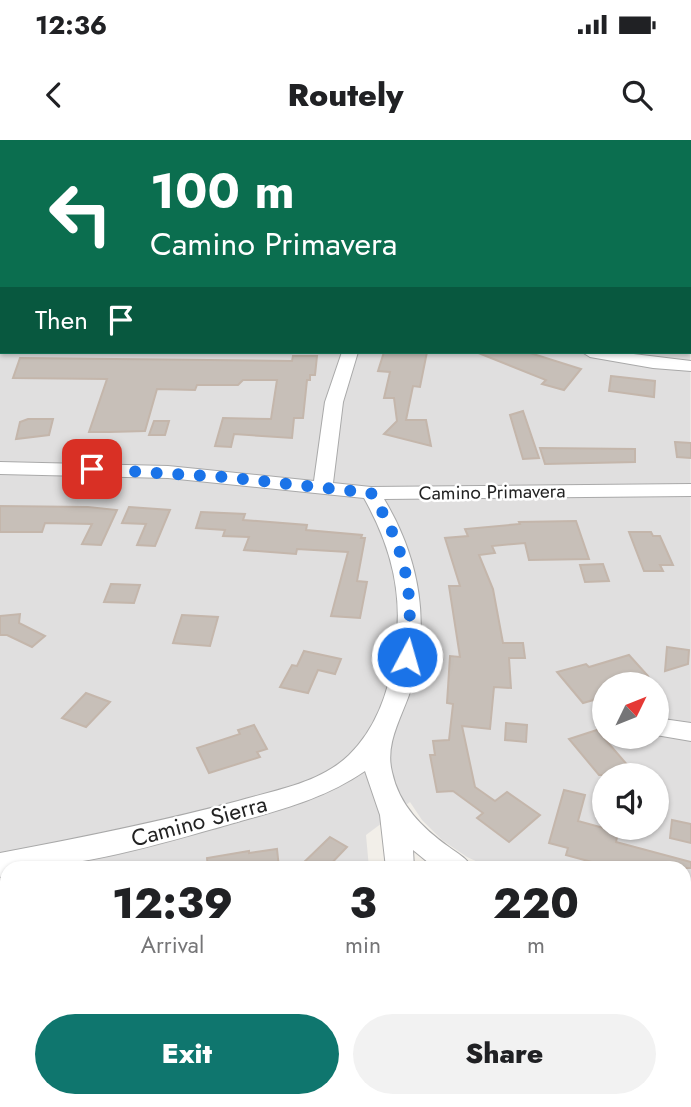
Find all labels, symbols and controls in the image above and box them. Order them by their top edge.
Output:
text: 12:36 [35,6,107,44]
text: Routely [288,72,403,118]
icon: back [35,76,73,114]
icon: search [618,76,656,114]
text: 100 m [150,156,295,226]
icon: left [35,168,126,259]
text: Camino Primavera [150,221,397,267]
text: Then [35,301,88,339]
icon: arrive [102,301,140,339]
pin [62,439,122,499]
icon: arrive [73,450,111,488]
street label: Camino Primavera [418,477,566,507]
position arrow [370,620,444,694]
north arrow [592,672,668,749]
map controls [592,672,669,840]
button: sound [592,763,669,840]
street label: Camino Sierra [127,787,271,855]
text: 12:39 [112,873,233,934]
text: 3 [349,873,376,934]
text: 220 [493,873,579,934]
text: Arrival [141,928,204,962]
text: min [345,928,381,962]
text: m [527,928,545,962]
button: Exit [35,1014,339,1094]
button: Share [353,1014,656,1094]

